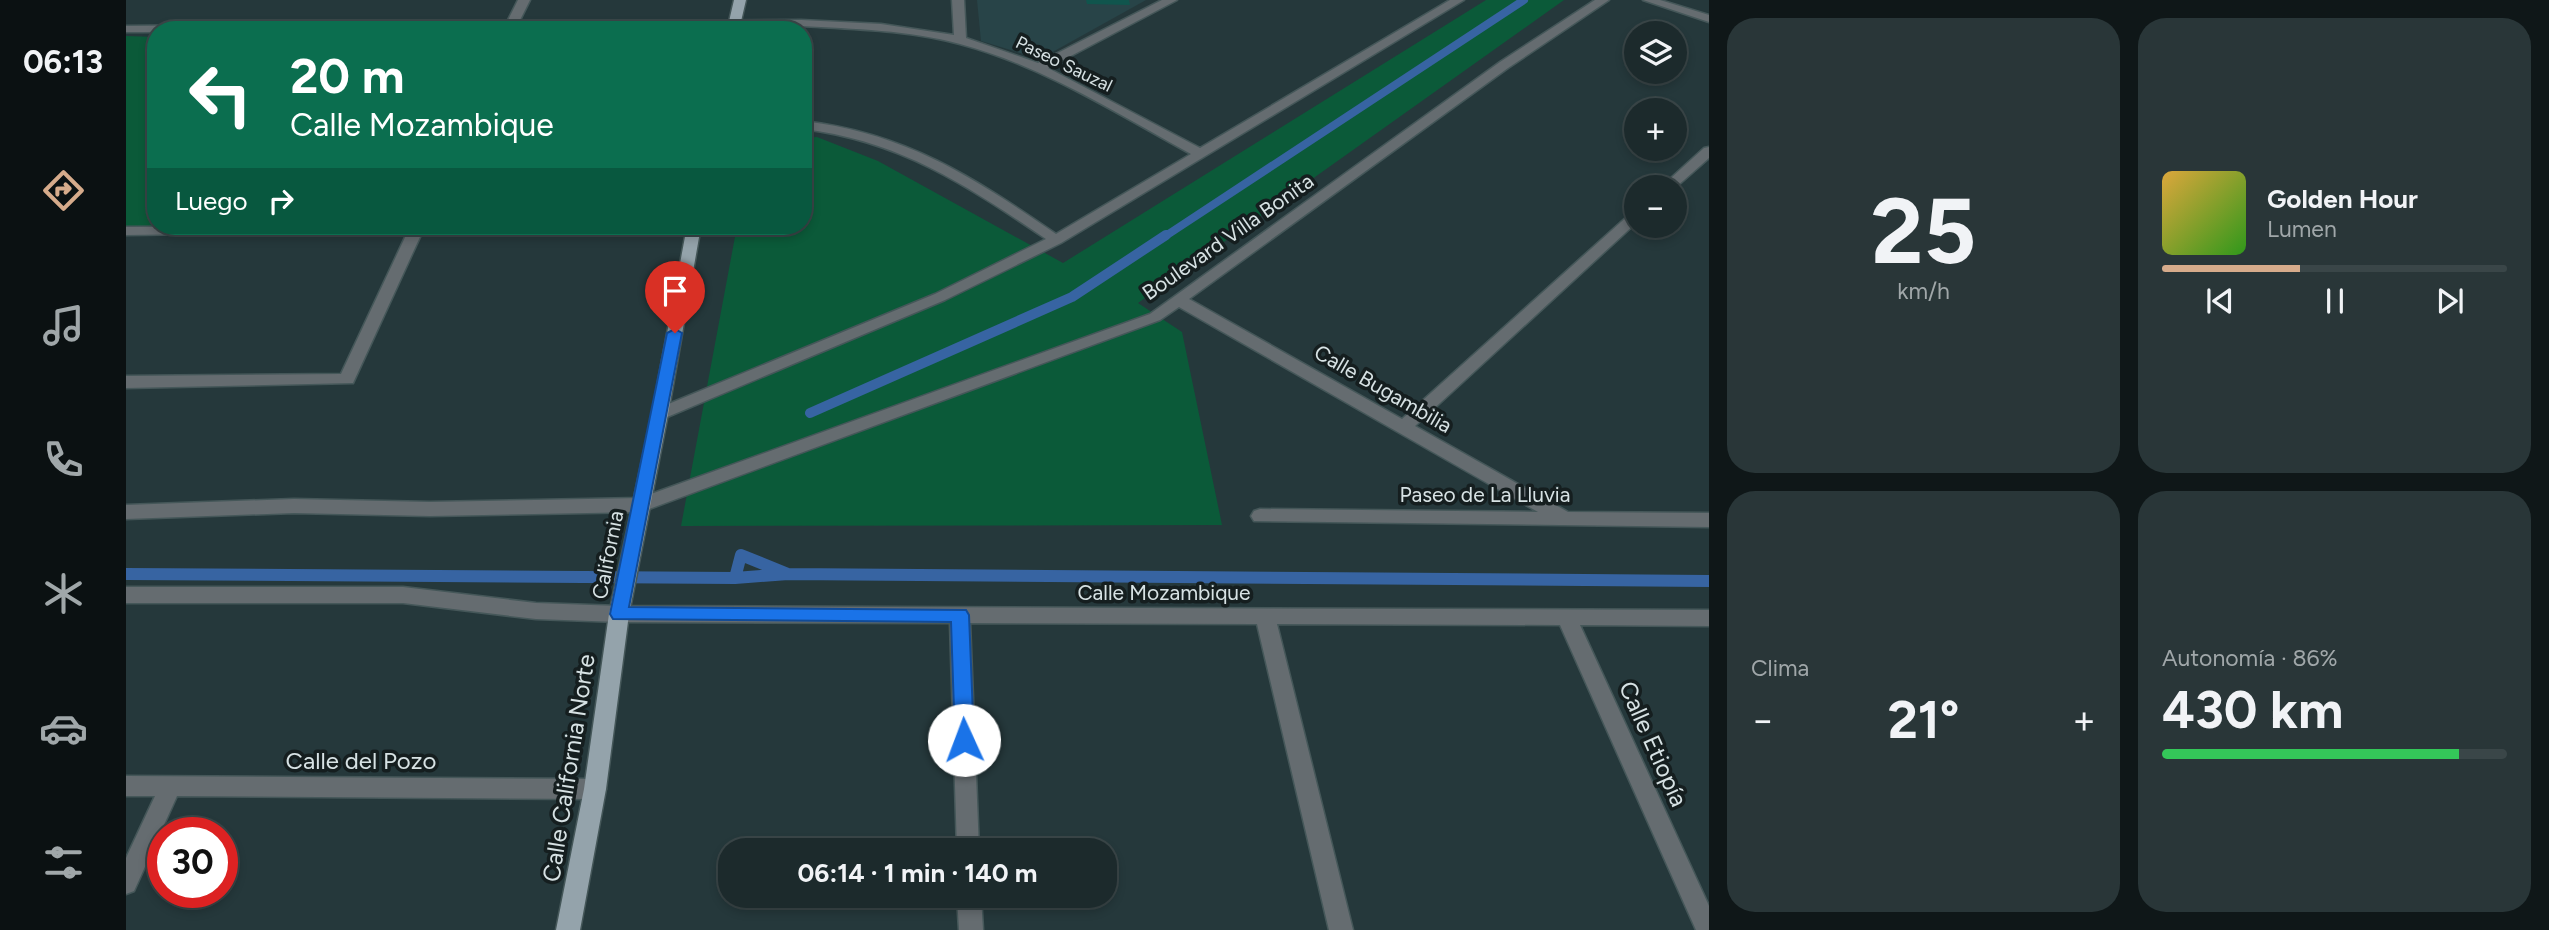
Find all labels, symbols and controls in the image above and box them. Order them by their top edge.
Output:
map controls [1624,21,1687,238]
button: layers [1624,21,1687,84]
street label: Paseo Sauzal [1012,31,1116,97]
text: 06:13 [23,43,103,81]
text: 20 m [290,46,405,105]
icon: left [175,49,266,140]
button: + [1624,98,1687,161]
text: Calle Mozambique [290,106,554,144]
icon: directions [39,166,88,215]
street label: Boulevard Villa Bonita [1137,168,1318,305]
button: − [1624,175,1687,238]
text: 25 [1871,177,1976,286]
icon: right [262,182,300,220]
text: Golden Hour [2267,183,2418,215]
text: Luego [175,185,248,217]
text: Lumen [2267,215,2337,243]
pin [645,261,705,333]
icon: arrive [656,272,694,310]
text: km/h [1897,277,1950,305]
icon: previous [2201,282,2239,320]
icon: pause [2316,282,2354,320]
icon: next [2431,282,2469,320]
icon: music [39,301,88,350]
street label: Calle Bugambilia [1310,339,1456,438]
icon: phone [39,435,88,484]
street label: Paseo de La Lluvia [1400,482,1570,507]
street label: California [587,509,628,601]
icon: climate [39,569,88,618]
street label: Calle Mozambique [1077,580,1251,605]
text: Autonomía · 86% [2162,644,2338,672]
street label: Calle California Norte [536,652,601,884]
text: Clima [1751,654,1809,682]
street label: Calle Etiopía [1613,677,1694,811]
text: 430 km [2162,679,2343,741]
text: 21° [1888,689,1959,751]
text: − [1751,697,1775,743]
text: + [2072,697,2096,743]
position arrow [927,703,1001,777]
icon: car [39,704,88,753]
street label: Calle del Pozo [286,746,436,775]
speed limit sign: 30 [147,817,238,908]
icon: filters [39,838,88,887]
text: 06:14 · 1 min · 140 m [797,857,1038,889]

